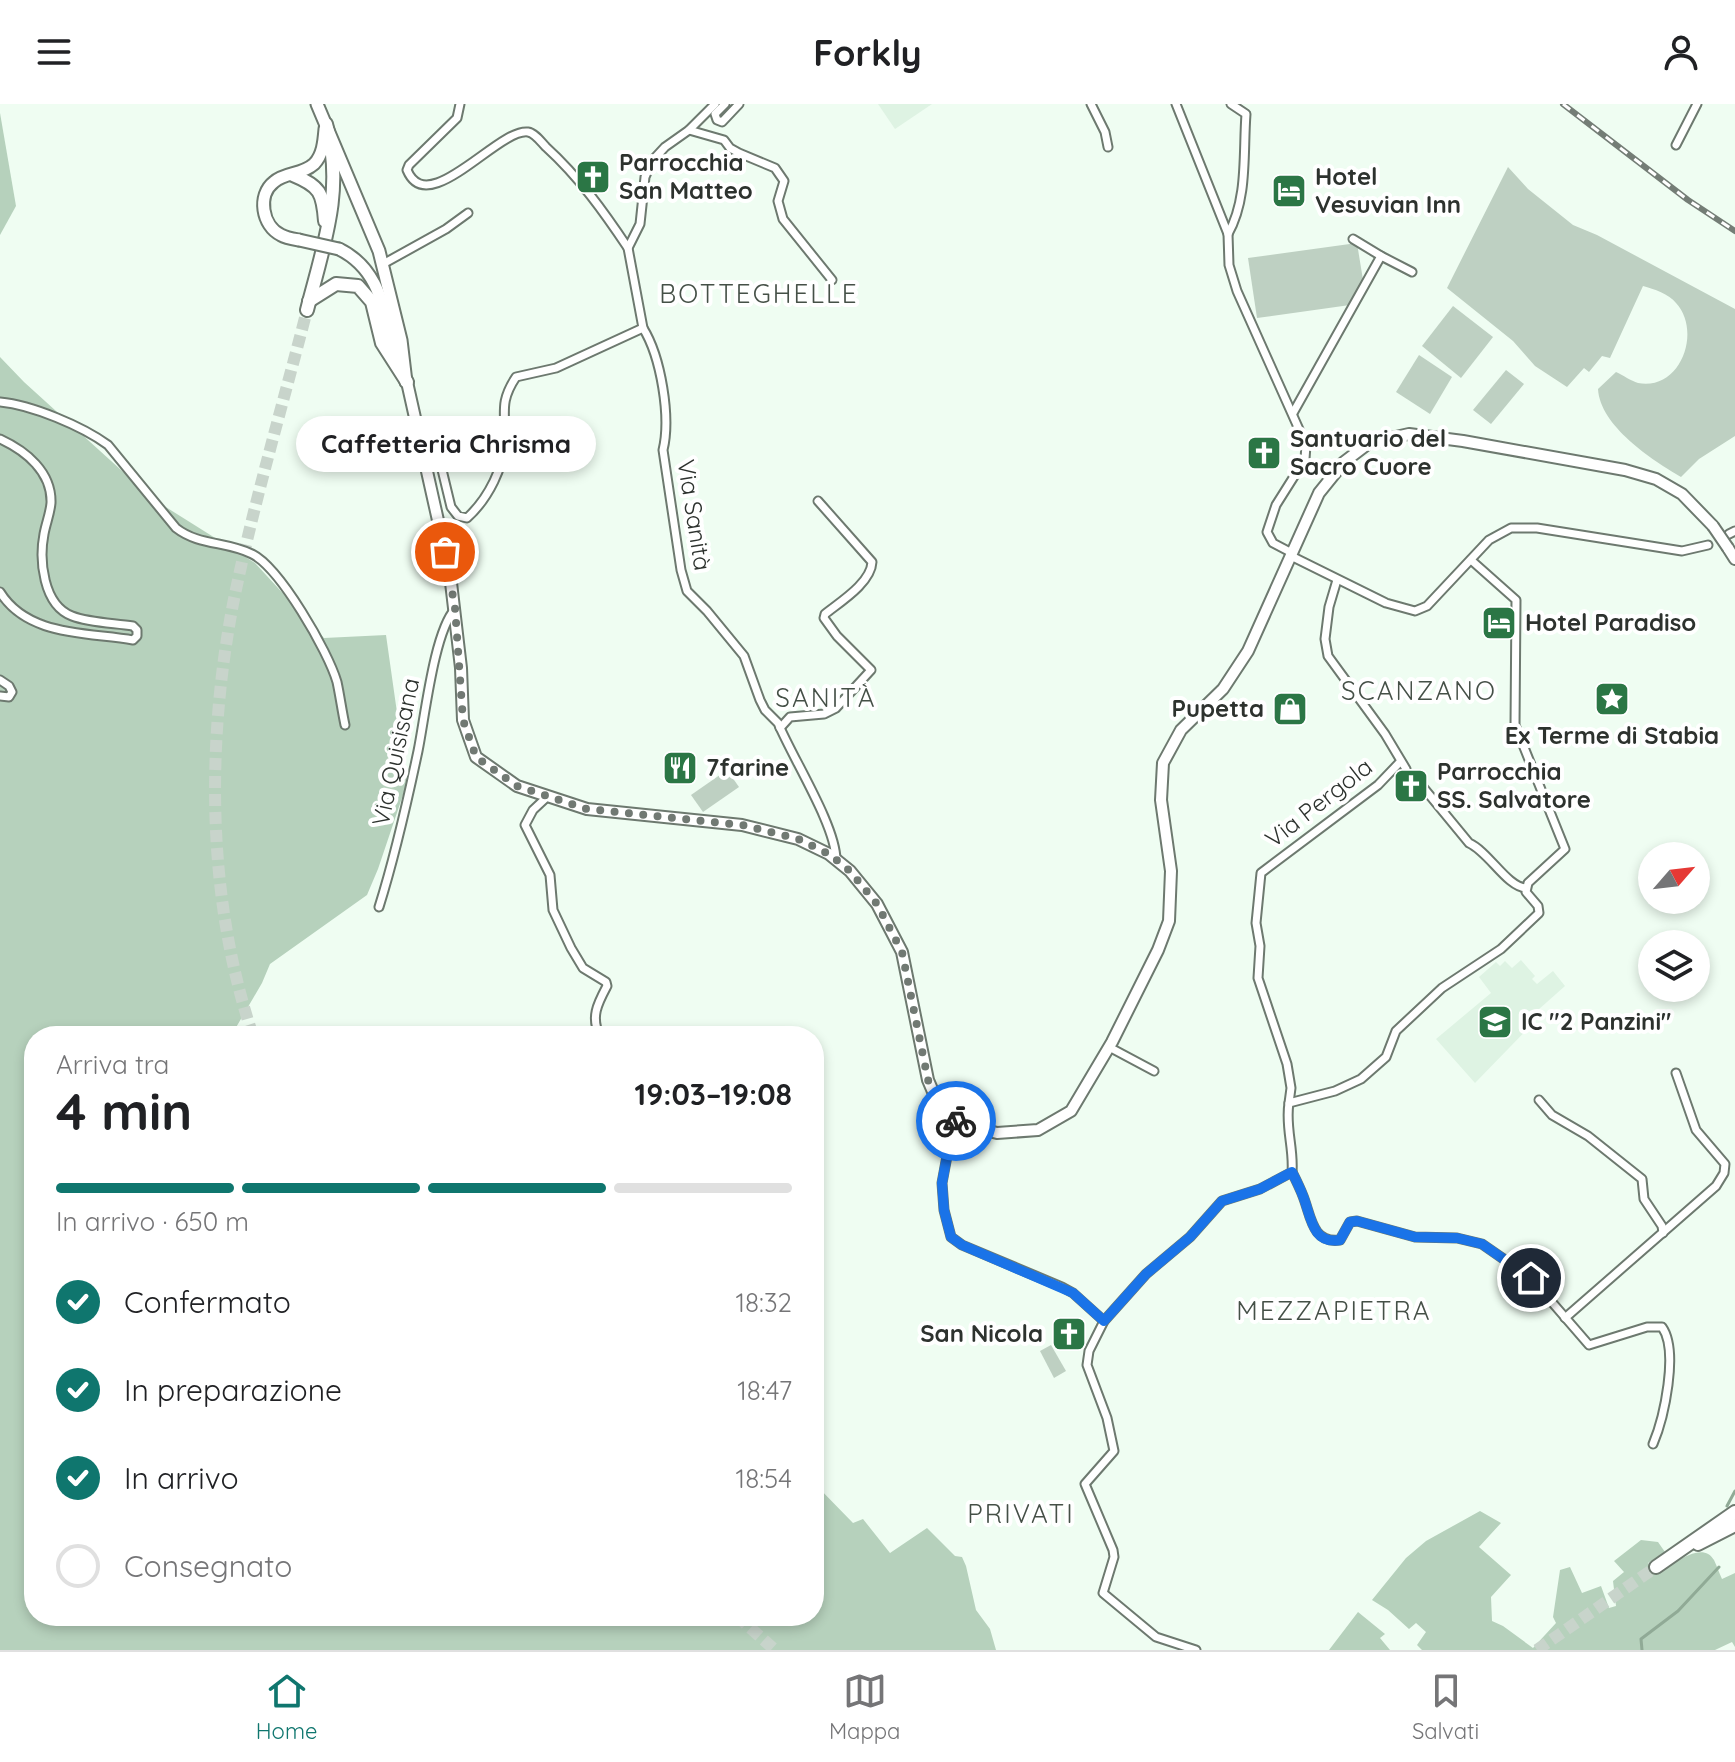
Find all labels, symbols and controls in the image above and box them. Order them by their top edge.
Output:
icon: menu [32,30,76,74]
text: Forkly [813,30,922,75]
icon: person [1659,30,1703,74]
place label: Parrocchia San Matteo [619,147,753,205]
church icon: Parrocchia San Matteo [574,158,612,196]
place label: Hotel Vesuvian Inn [1315,161,1461,219]
hotel icon: Hotel Vesuvian Inn [1270,172,1308,210]
district label: BOTTEGHELLE [659,277,859,310]
callout: Caffetteria Chrisma [295,416,595,472]
place label: Santuario del Sacro Cuore [1290,423,1446,481]
text: Caffetteria Chrisma [321,427,571,460]
church icon: Santuario del Sacro Cuore [1245,434,1283,472]
street label: Via Sanità [671,457,719,572]
pin [411,518,479,586]
icon: bag [423,530,467,574]
hotel icon: Hotel Paradiso [1480,604,1518,642]
place label: Hotel Paradiso [1525,607,1696,637]
district label: SCANZANO [1341,674,1497,707]
street label: Via Quisisana [365,675,425,828]
place icon: Ex Terme di Stabia [1593,680,1631,718]
district label: SANITÀ [775,681,877,714]
shop icon: Pupetta [1271,690,1309,728]
place label: Pupetta [1172,693,1264,723]
place label: Ex Terme di Stabia [1505,720,1719,750]
restaurant icon: 7farine [661,749,699,787]
street label: Via Pergola [1259,751,1378,853]
place label: 7farine [706,752,789,782]
place label: Parrocchia SS. Salvatore [1437,756,1591,814]
church icon: Parrocchia SS. Salvatore [1392,767,1430,805]
north arrow [1638,842,1710,914]
map controls [1638,842,1710,1002]
button: layers [1638,930,1710,1002]
school or university icon: IC "2 Panzini" [1476,1003,1514,1041]
place label: IC "2 Panzini" [1521,1006,1671,1036]
text: Arriva tra [56,1048,169,1081]
text: 19:03–19:08 [635,1075,792,1113]
text: 4 min [56,1078,192,1143]
courier [916,1081,996,1161]
icon: bike [934,1099,978,1143]
text: In arrivo · 650 m [56,1205,249,1238]
pin [1497,1244,1565,1312]
icon: home [1509,1256,1553,1300]
icon: check [56,1280,100,1324]
text: Confermato [124,1283,291,1321]
text: 18:32 [735,1286,792,1319]
district label: MEZZAPIETRA [1236,1294,1432,1327]
church icon: San Nicola [1050,1315,1088,1353]
place label: San Nicola [920,1318,1043,1348]
icon: check [56,1368,100,1412]
text: In preparazione [124,1371,342,1409]
text: 18:47 [737,1374,792,1407]
icon: check [56,1456,100,1500]
text: In arrivo [124,1459,239,1497]
text: 18:54 [736,1462,792,1495]
district label: PRIVATI [967,1497,1075,1530]
text: Consegnato [124,1547,292,1585]
tab: Home [256,1669,317,1745]
tab: Mappa [829,1669,900,1745]
tab: Salvati [1412,1669,1479,1745]

